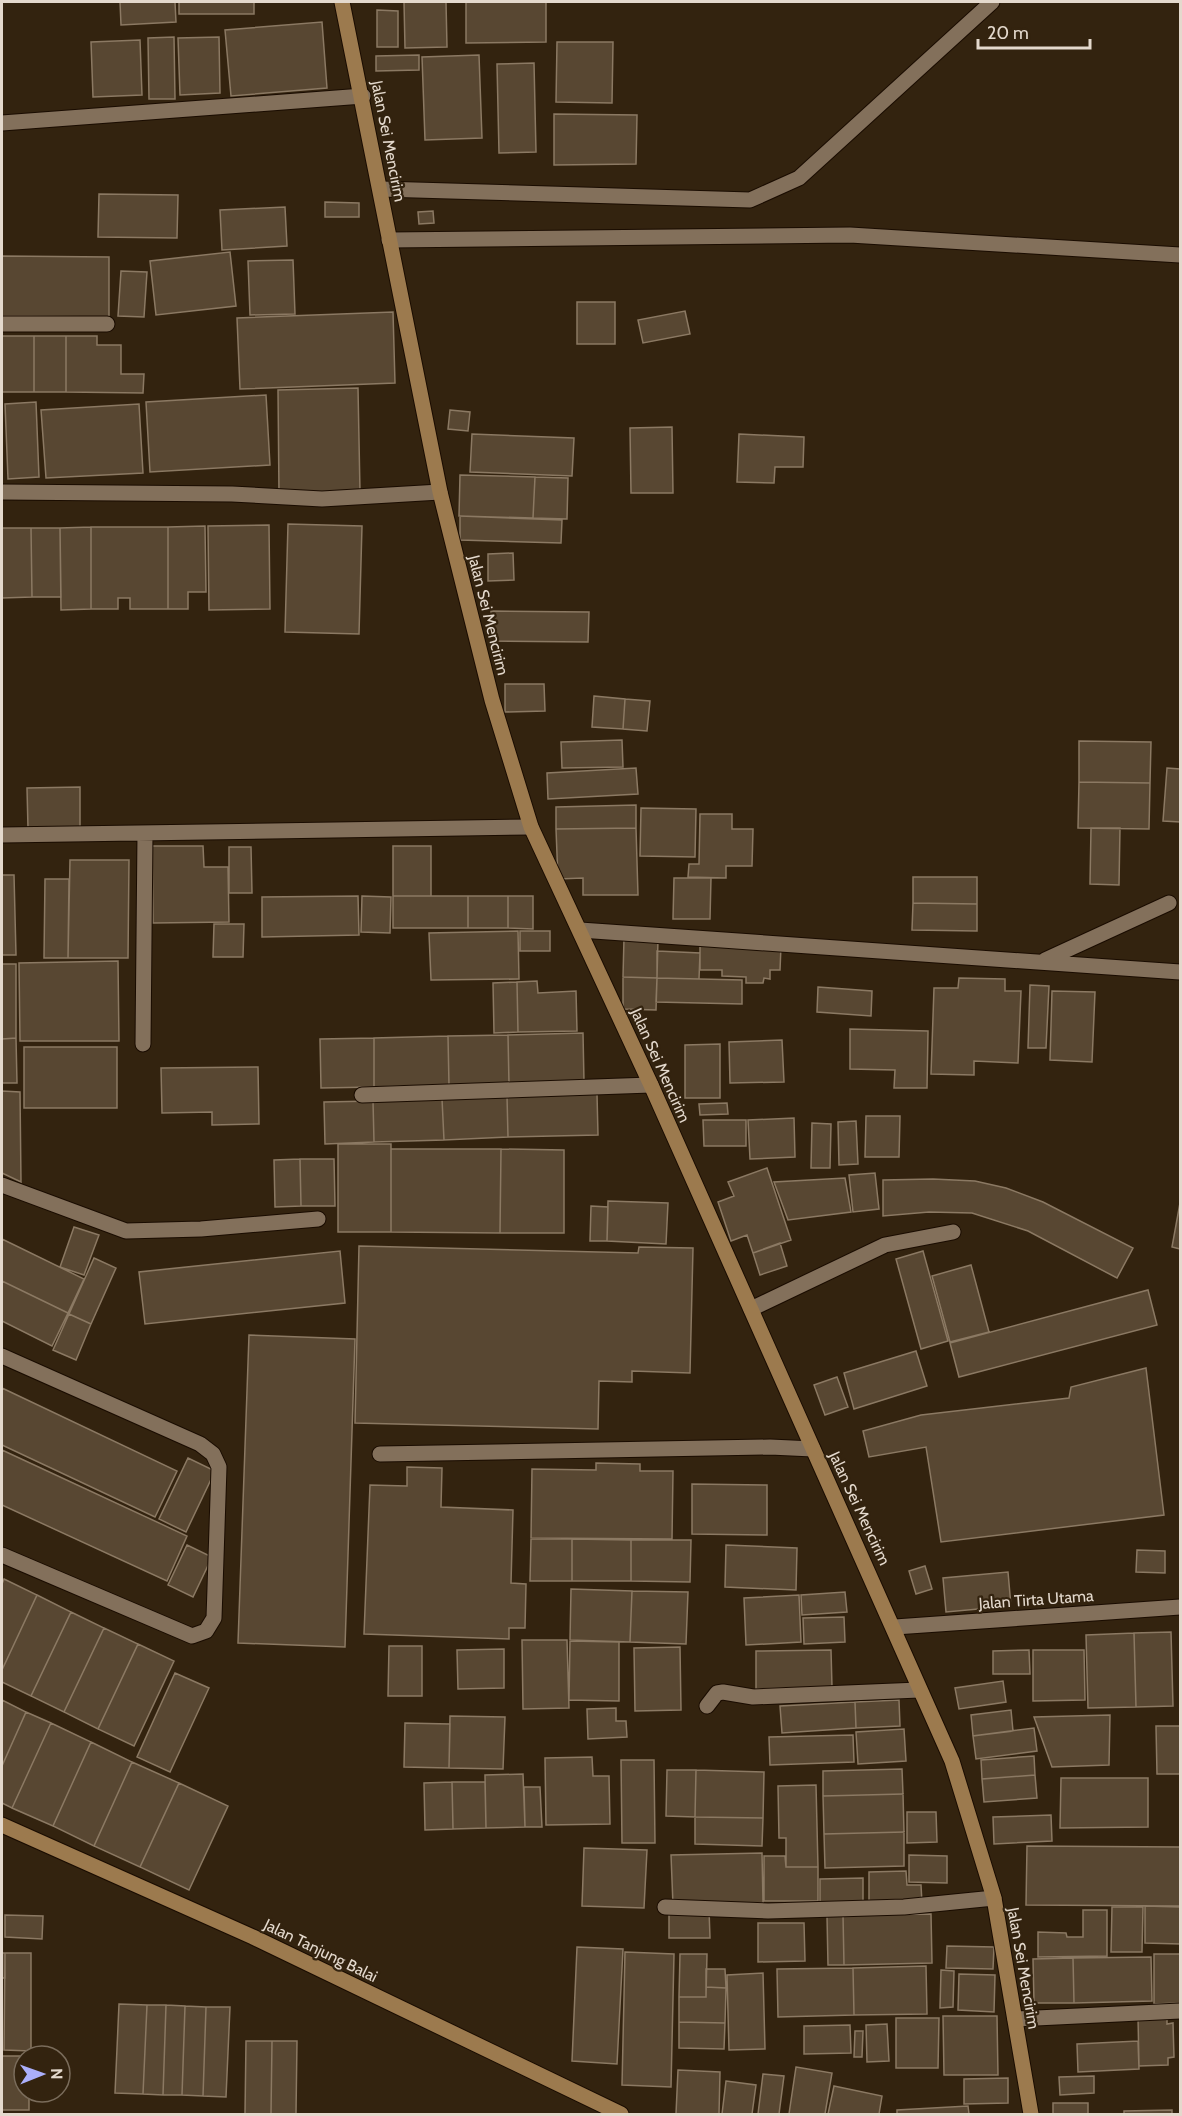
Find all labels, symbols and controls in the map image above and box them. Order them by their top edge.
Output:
scale bar [978,12,1090,50]
text: 20 m [987,22,1029,44]
street label: Jalan Sei Mencirim [367,78,410,203]
street label: Jalan Sei Mencirim [464,552,513,677]
street label: Jalan Sei Mencirim [626,1004,694,1125]
street label: Jalan Sei Mencirim [824,1447,894,1568]
street label: Jalan Tirta Utama [977,1586,1095,1613]
street label: Jalan Sei Mencirim [1003,1905,1044,2030]
street label: Jalan Tanjung Balai [260,1914,381,1986]
north arrow [12,2044,72,2104]
text: N [47,2068,66,2080]

